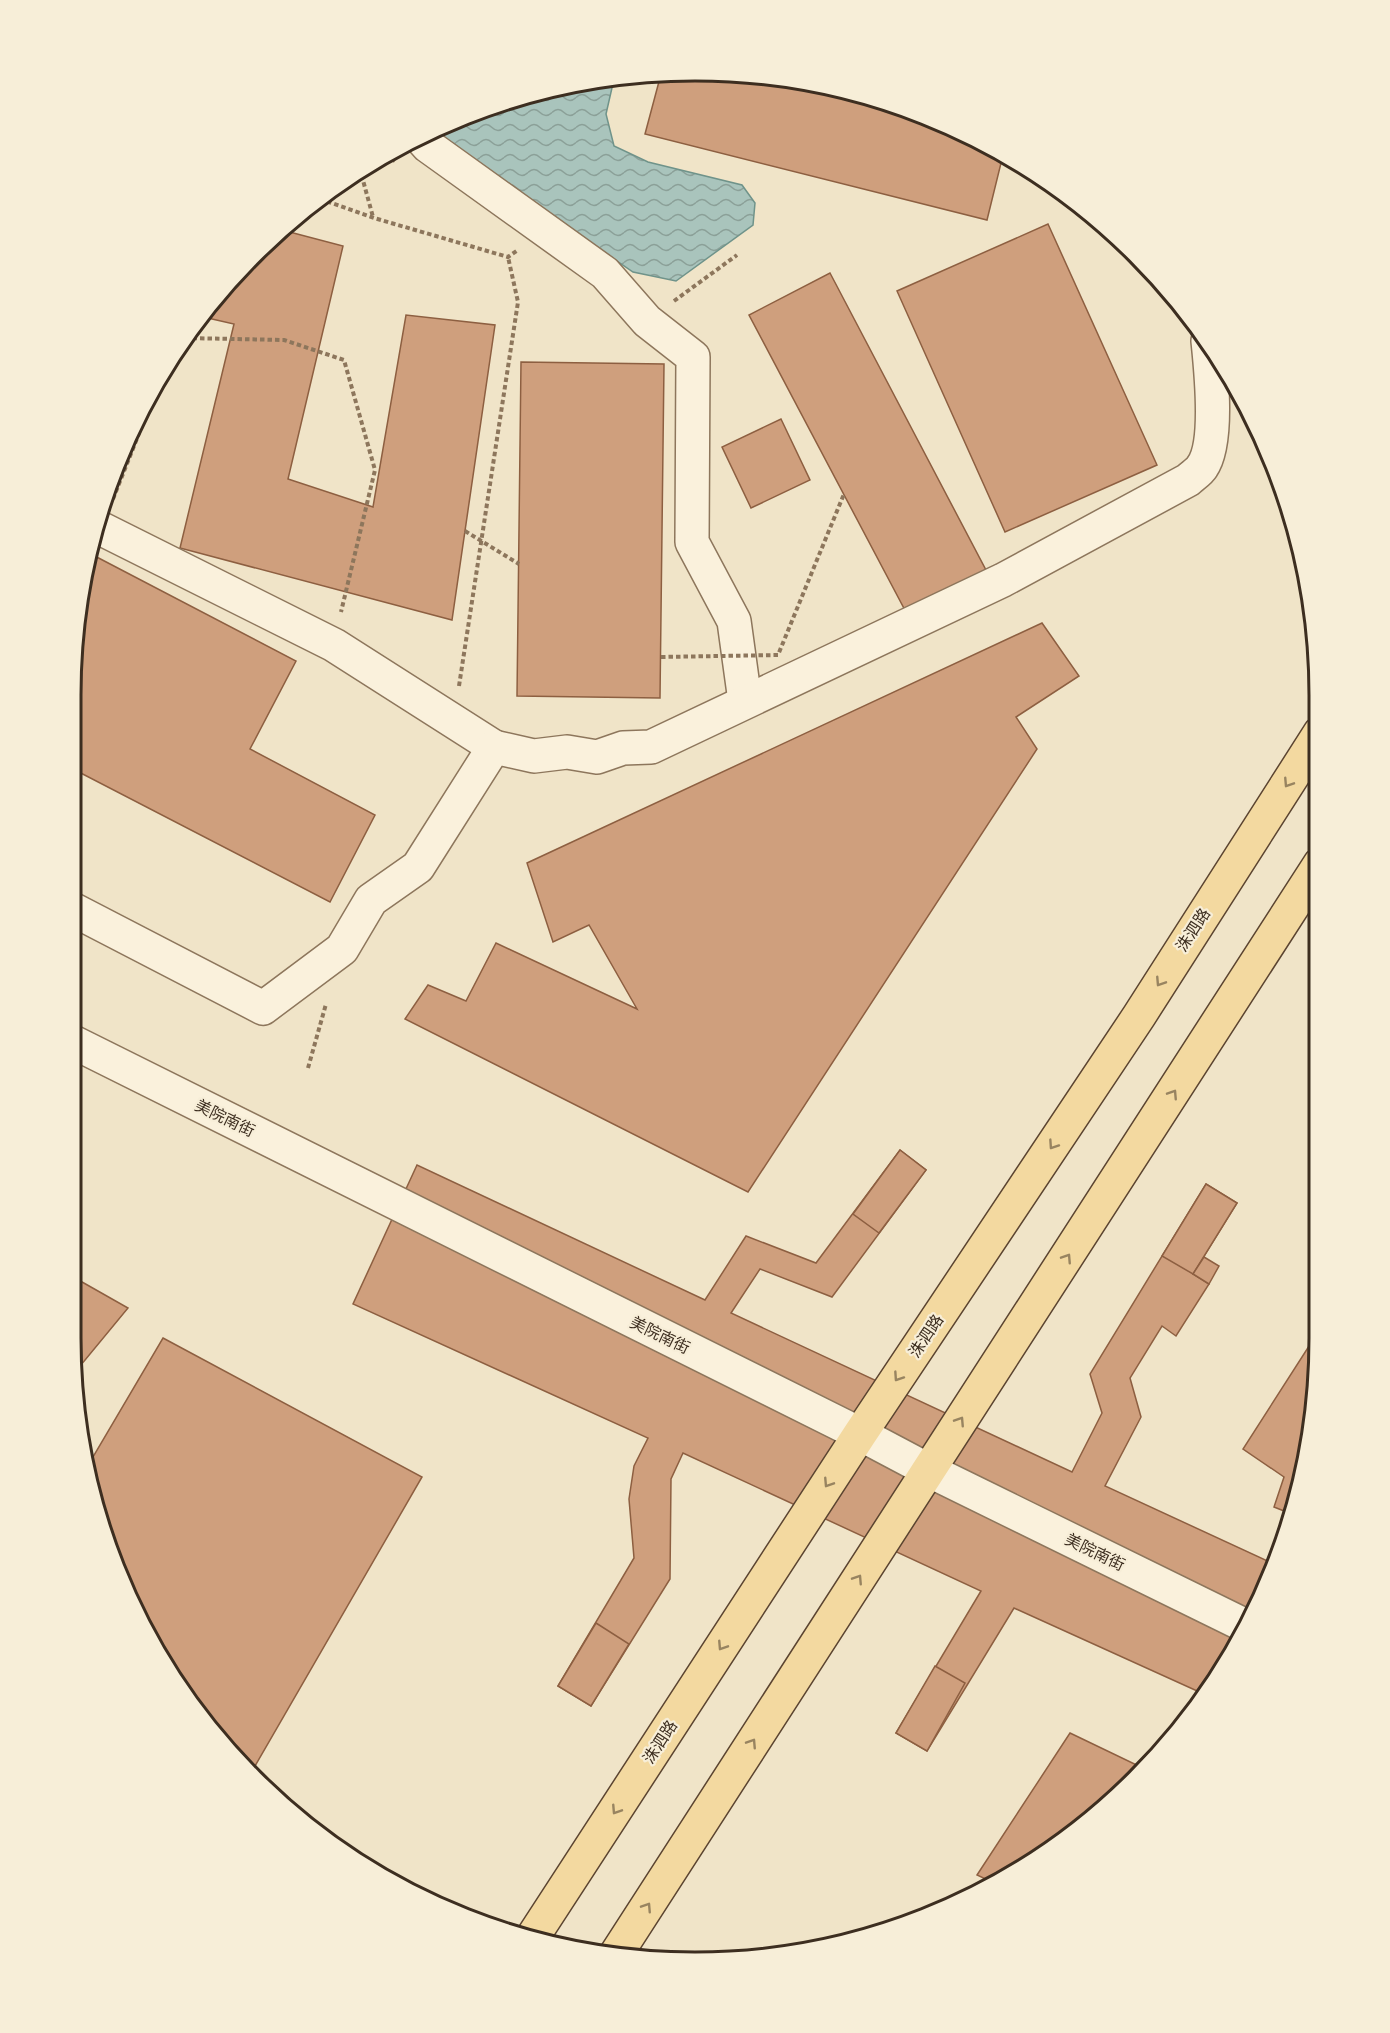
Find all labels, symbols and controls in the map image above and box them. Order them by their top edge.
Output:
one-way arrow [1284,776,1295,787]
street label: 洙泗路 [1173,905,1213,955]
one-way arrow [1156,975,1167,986]
one-way arrow [1166,1090,1177,1101]
street label: 美院南街 [193,1096,257,1140]
one-way arrow [1048,1139,1060,1149]
one-way arrow [1060,1254,1071,1265]
street label: 洙泗路 [906,1311,946,1361]
street label: 美院南街 [628,1313,692,1357]
one-way arrow [894,1370,905,1381]
one-way arrow [953,1417,964,1428]
one-way arrow [824,1477,836,1487]
street label: 美院南街 [1063,1530,1127,1574]
one-way arrow [851,1575,862,1586]
one-way arrow [718,1639,729,1650]
street label: 洙泗路 [640,1717,680,1767]
one-way arrow [745,1739,757,1749]
one-way arrow [612,1803,623,1814]
one-way arrow [640,1903,651,1914]

